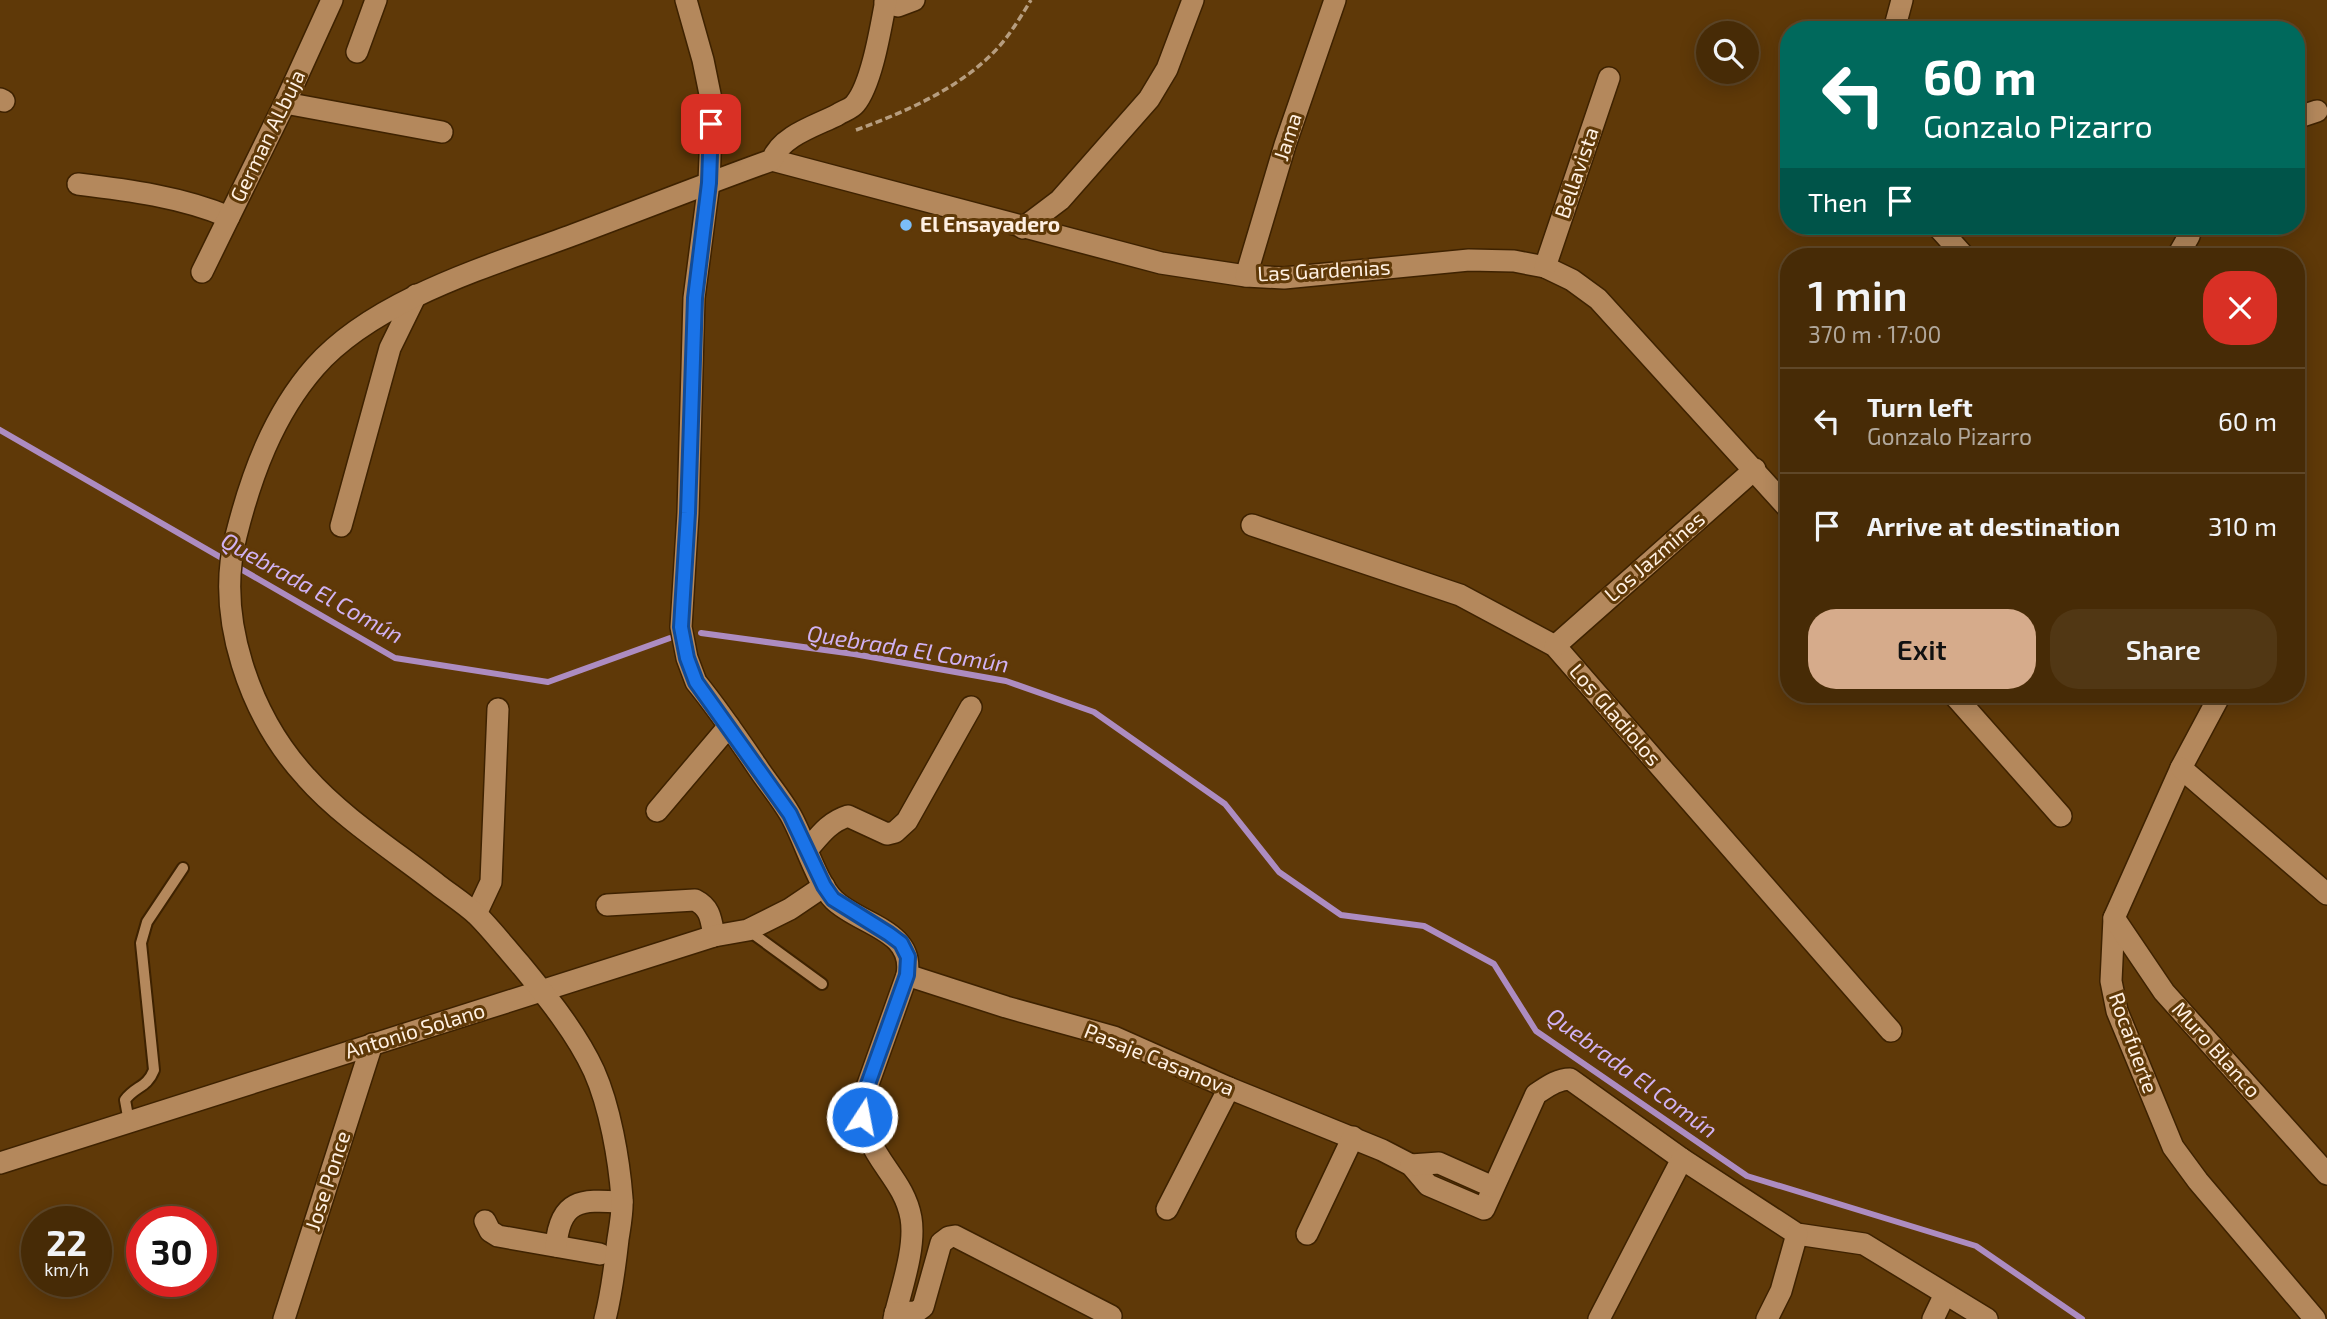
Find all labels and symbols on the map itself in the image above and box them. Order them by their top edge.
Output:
street label: German ALbuja [224,65,310,206]
pin [681,94,741,154]
street label: Jama [1267,110,1306,164]
street label: Bellavista [1548,124,1603,221]
place label: El Ensayadero [920,211,1060,237]
marker: El Ensayadero [898,217,914,233]
street label: Las Gardenias [1257,254,1391,285]
street label: Los Jazmines [1599,506,1709,606]
water label: Quebrada El Común [217,525,408,649]
water label: Quebrada El Común [805,618,1011,678]
street label: Los Gladiolos [1565,658,1667,770]
street label: Rocafuerte [2105,989,2164,1096]
street label: Antonio Solano [342,996,487,1063]
street label: Muro Blanco [2168,996,2267,1102]
water label: Quebrada El Común [1542,1001,1723,1143]
street label: Pasaje Casanova [1081,1017,1238,1101]
position arrow [825,1080,899,1154]
street label: Jose Ponce [299,1127,354,1234]
speed limit sign: 30 [126,1206,217,1297]

